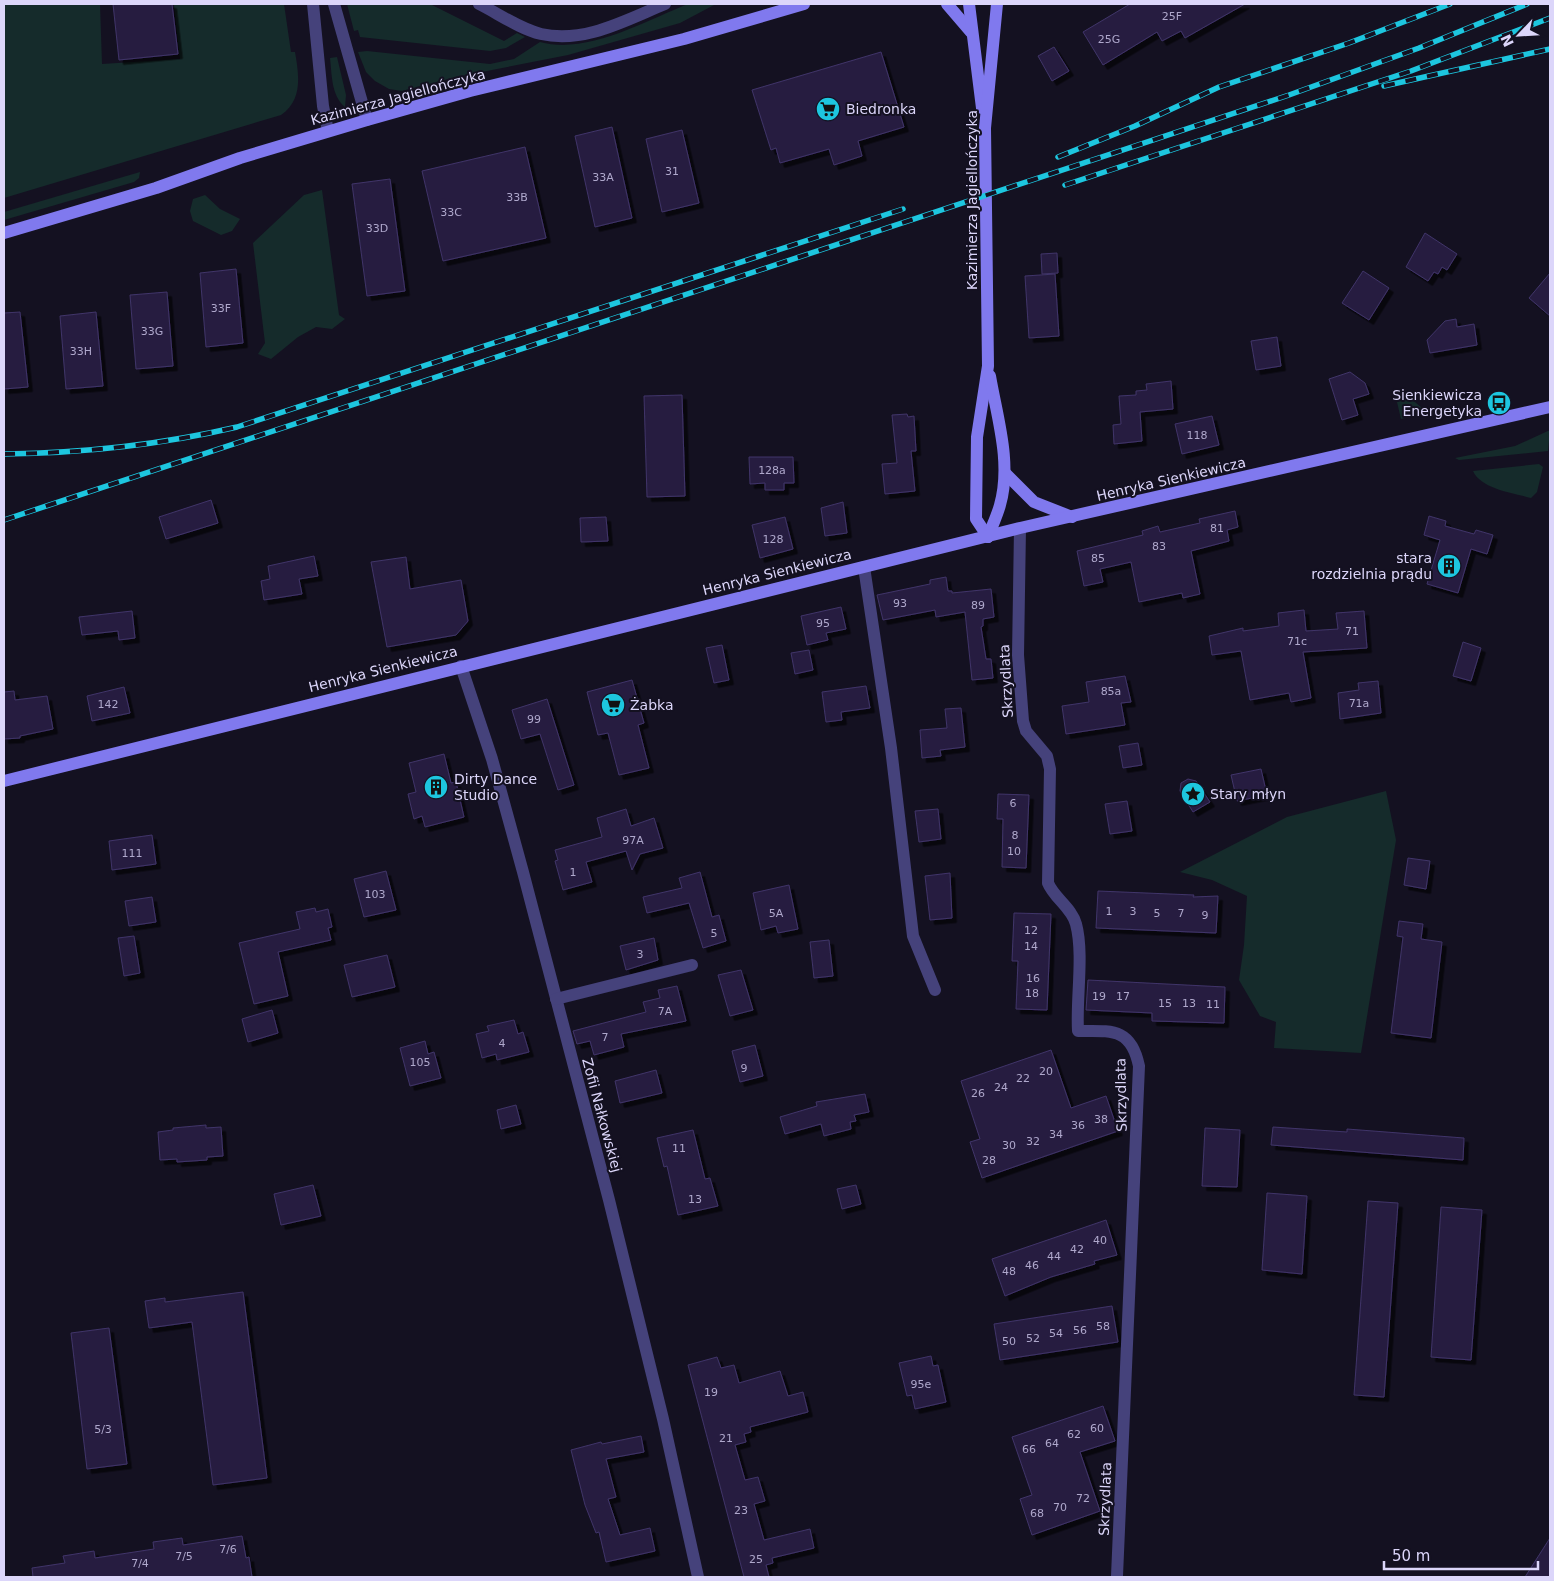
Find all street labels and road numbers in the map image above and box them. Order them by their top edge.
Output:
street label: Kazimierza Jagiellończyka [309,66,487,128]
street label: Kazimierza Jagiellończyka [964,110,980,290]
street label: Henryka Sienkiewicza [1095,454,1247,504]
street label: Henryka Sienkiewicza [701,546,853,598]
street label: Henryka Sienkiewicza [307,643,459,695]
street label: Skrzydlata [996,644,1016,718]
street label: Zofii Nałkowskiej [579,1056,625,1174]
street label: Skrzydlata [1112,1058,1130,1132]
street label: Skrzydlata [1096,1462,1114,1536]

